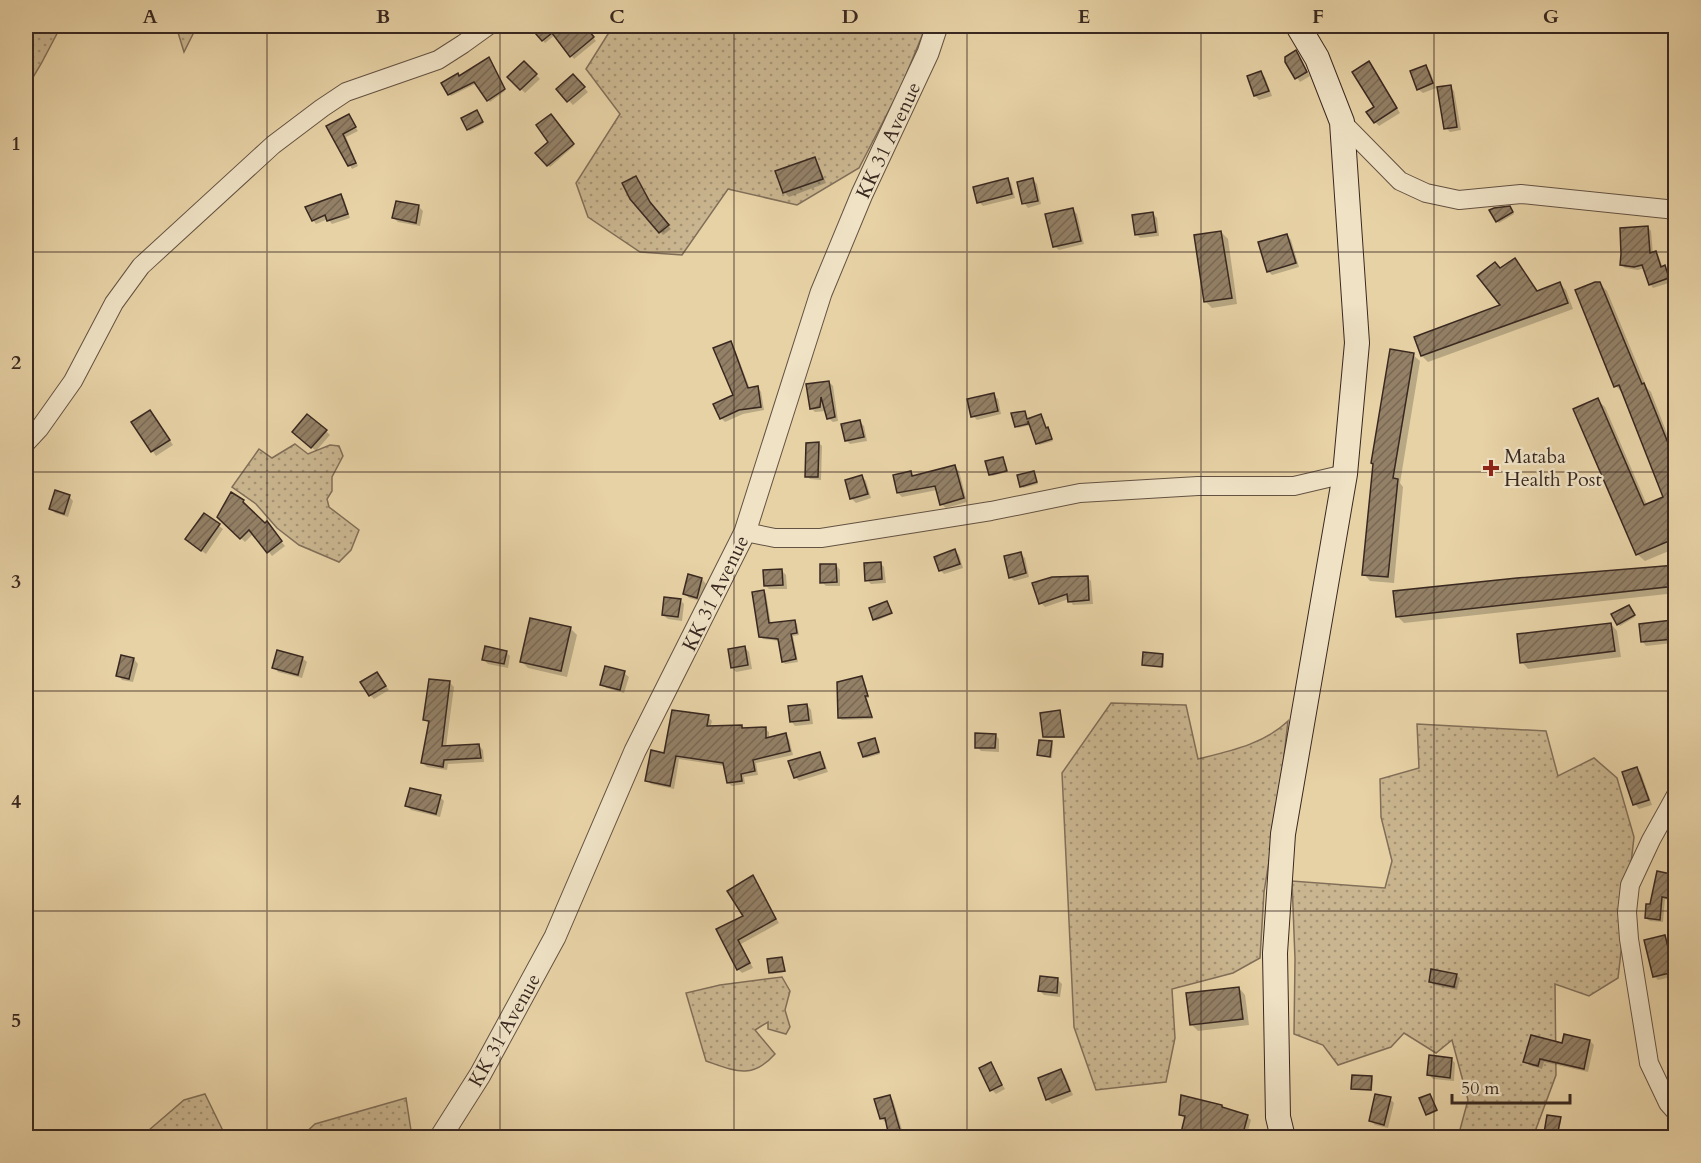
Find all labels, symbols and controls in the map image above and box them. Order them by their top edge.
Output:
text: A [142,3,158,30]
text: B [376,3,390,30]
text: C [609,3,625,30]
text: D [841,3,859,30]
text: E [1078,3,1090,30]
text: F [1312,3,1324,30]
text: G [1543,3,1559,30]
street label: KK 31 Avenue [850,77,927,203]
text: 1 [11,130,21,157]
text: 2 [11,349,21,376]
place label: Mataba Health Post [1504,443,1603,493]
marker: Mataba Health Post [1482,459,1500,477]
street label: KK 31 Avenue [676,531,755,656]
text: 3 [11,568,21,595]
text: 4 [11,788,21,815]
street label: KK 31 Avenue [462,969,547,1092]
text: 5 [11,1007,21,1034]
scale bar [1452,1067,1570,1105]
text: 50 m [1461,1076,1500,1101]

